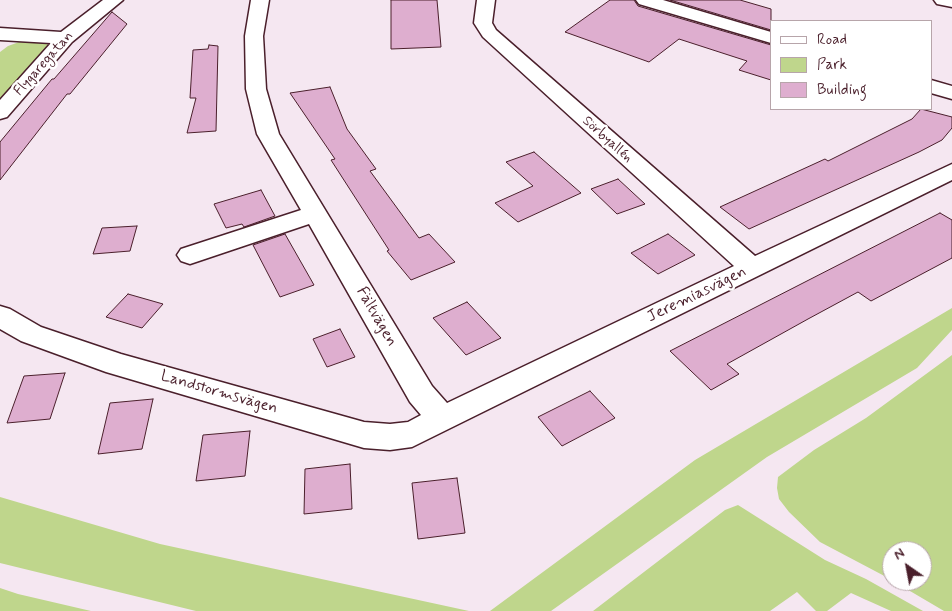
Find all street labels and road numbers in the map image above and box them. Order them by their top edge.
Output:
street label: Flygaregatan [11,28,77,100]
street label: Sörbyallén [578,113,636,167]
street label: Jeremiasvägen [644,263,750,327]
street label: Fältvägen [351,284,401,350]
street label: Landstormsvägen [158,367,280,419]

